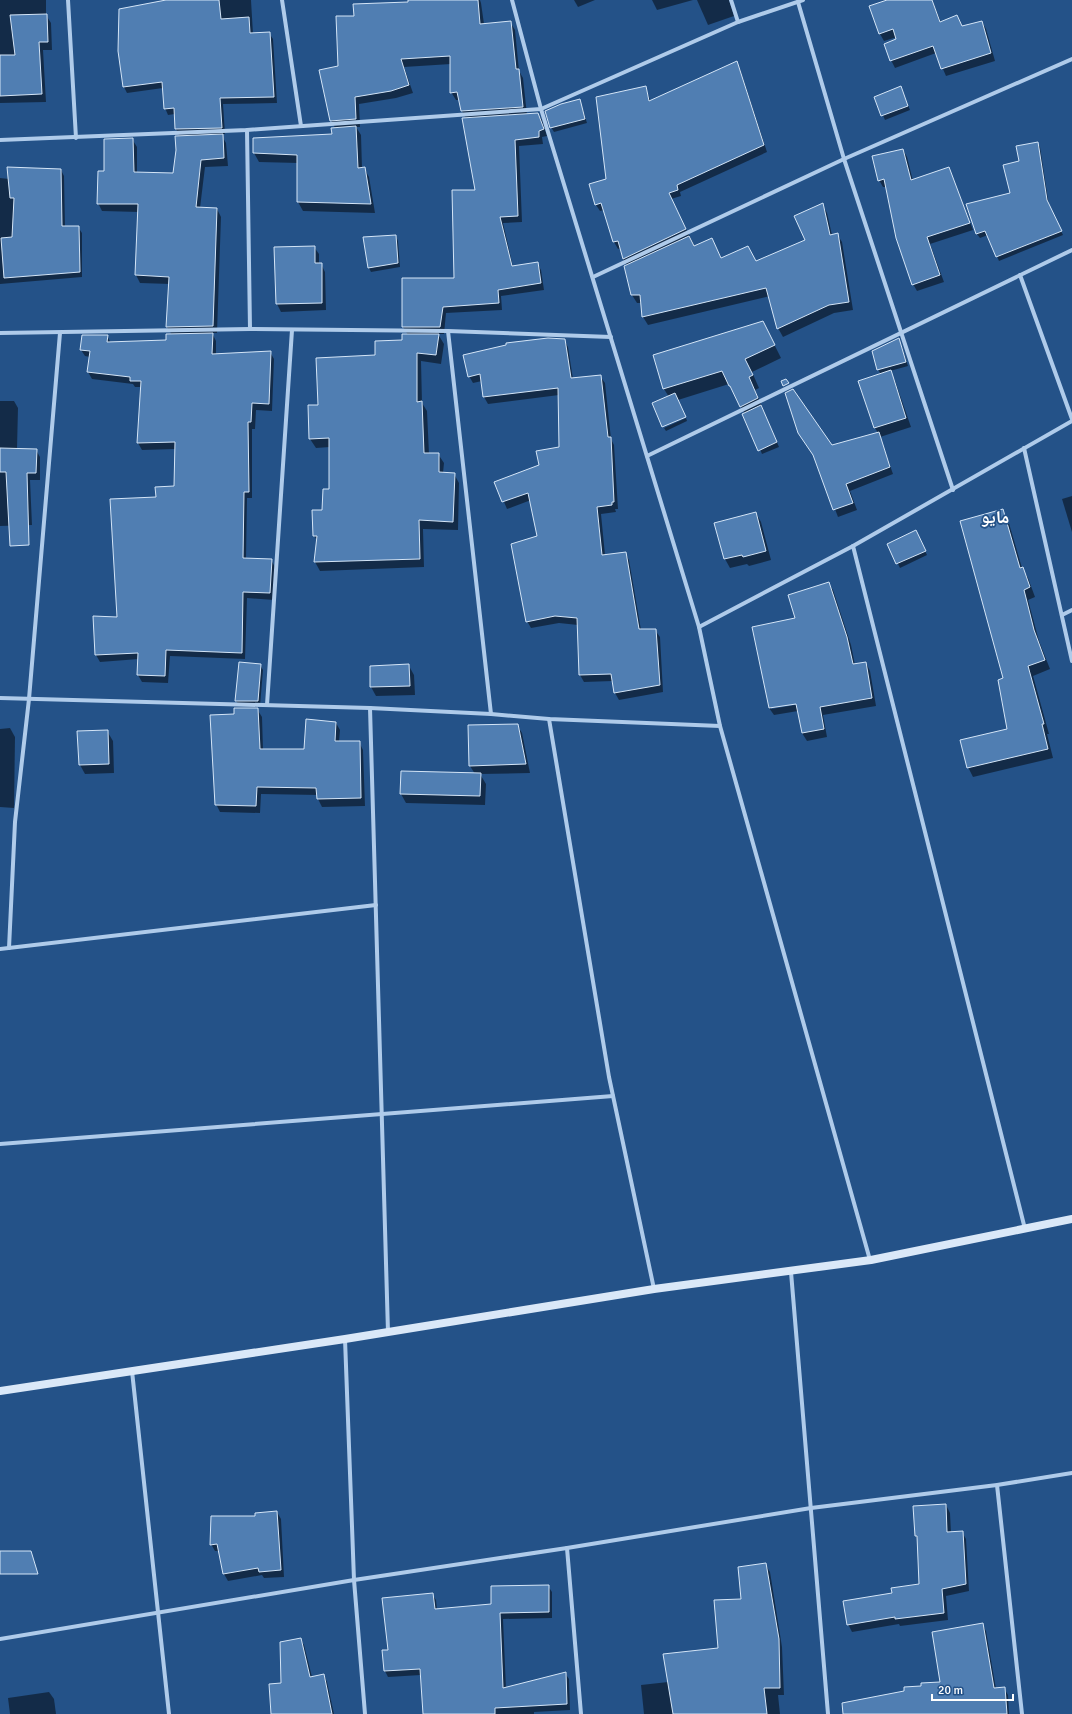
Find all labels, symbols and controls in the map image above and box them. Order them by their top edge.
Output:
district label: مايو [981,506,1009,528]
scale bar [932,1676,1013,1702]
text: 20 m [938,1683,963,1698]

